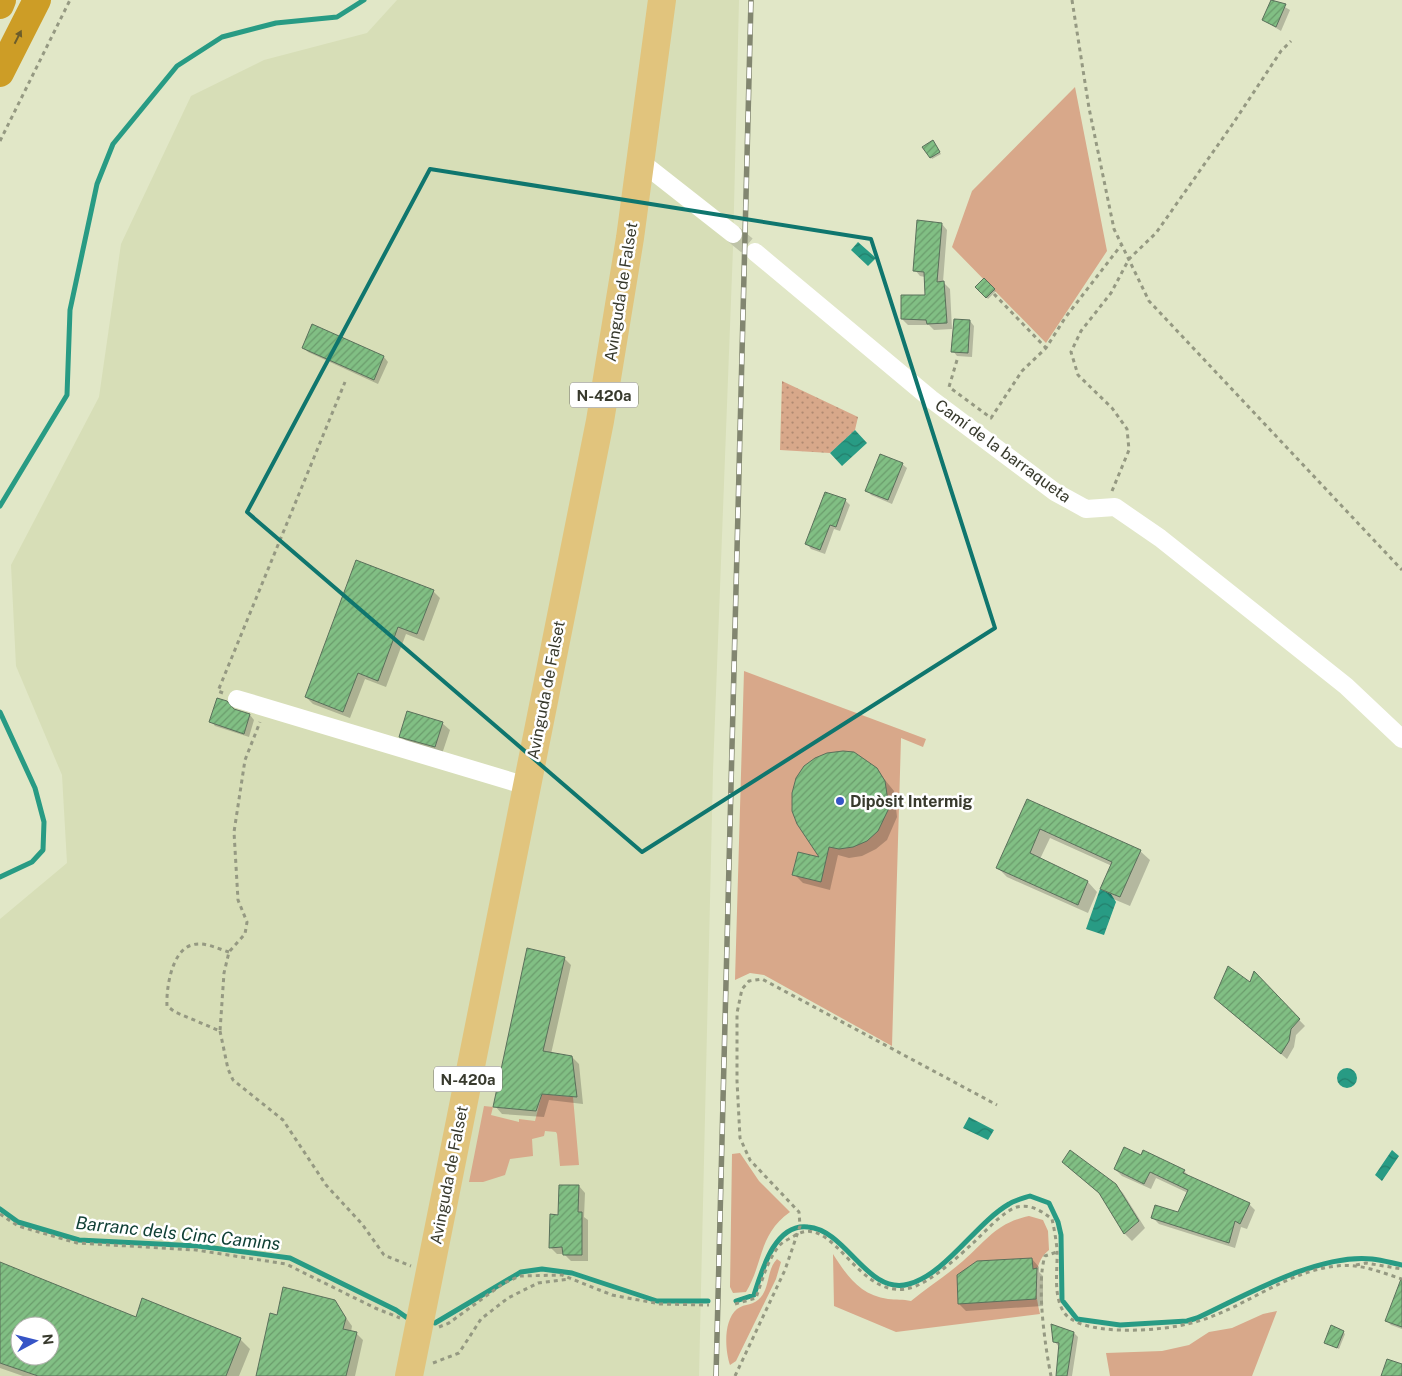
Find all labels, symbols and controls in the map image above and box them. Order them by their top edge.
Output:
one-way arrow [14,29,22,44]
street label: Avinguda de Falset [601,221,641,363]
road number: N-420a [570,382,638,408]
street label: Camí de la barraqueta [932,395,1074,507]
street label: Avinguda de Falset [523,619,569,761]
place label: Dipòsit Intermig [850,792,973,811]
marker: Dipòsit Intermig [834,795,846,807]
road number: N-420a [434,1066,502,1092]
street label: Avinguda de Falset [426,1104,472,1246]
water label: Barranc dels Cinc Camins [75,1212,282,1254]
north arrow [10,1316,60,1366]
text: N [39,1333,57,1346]

